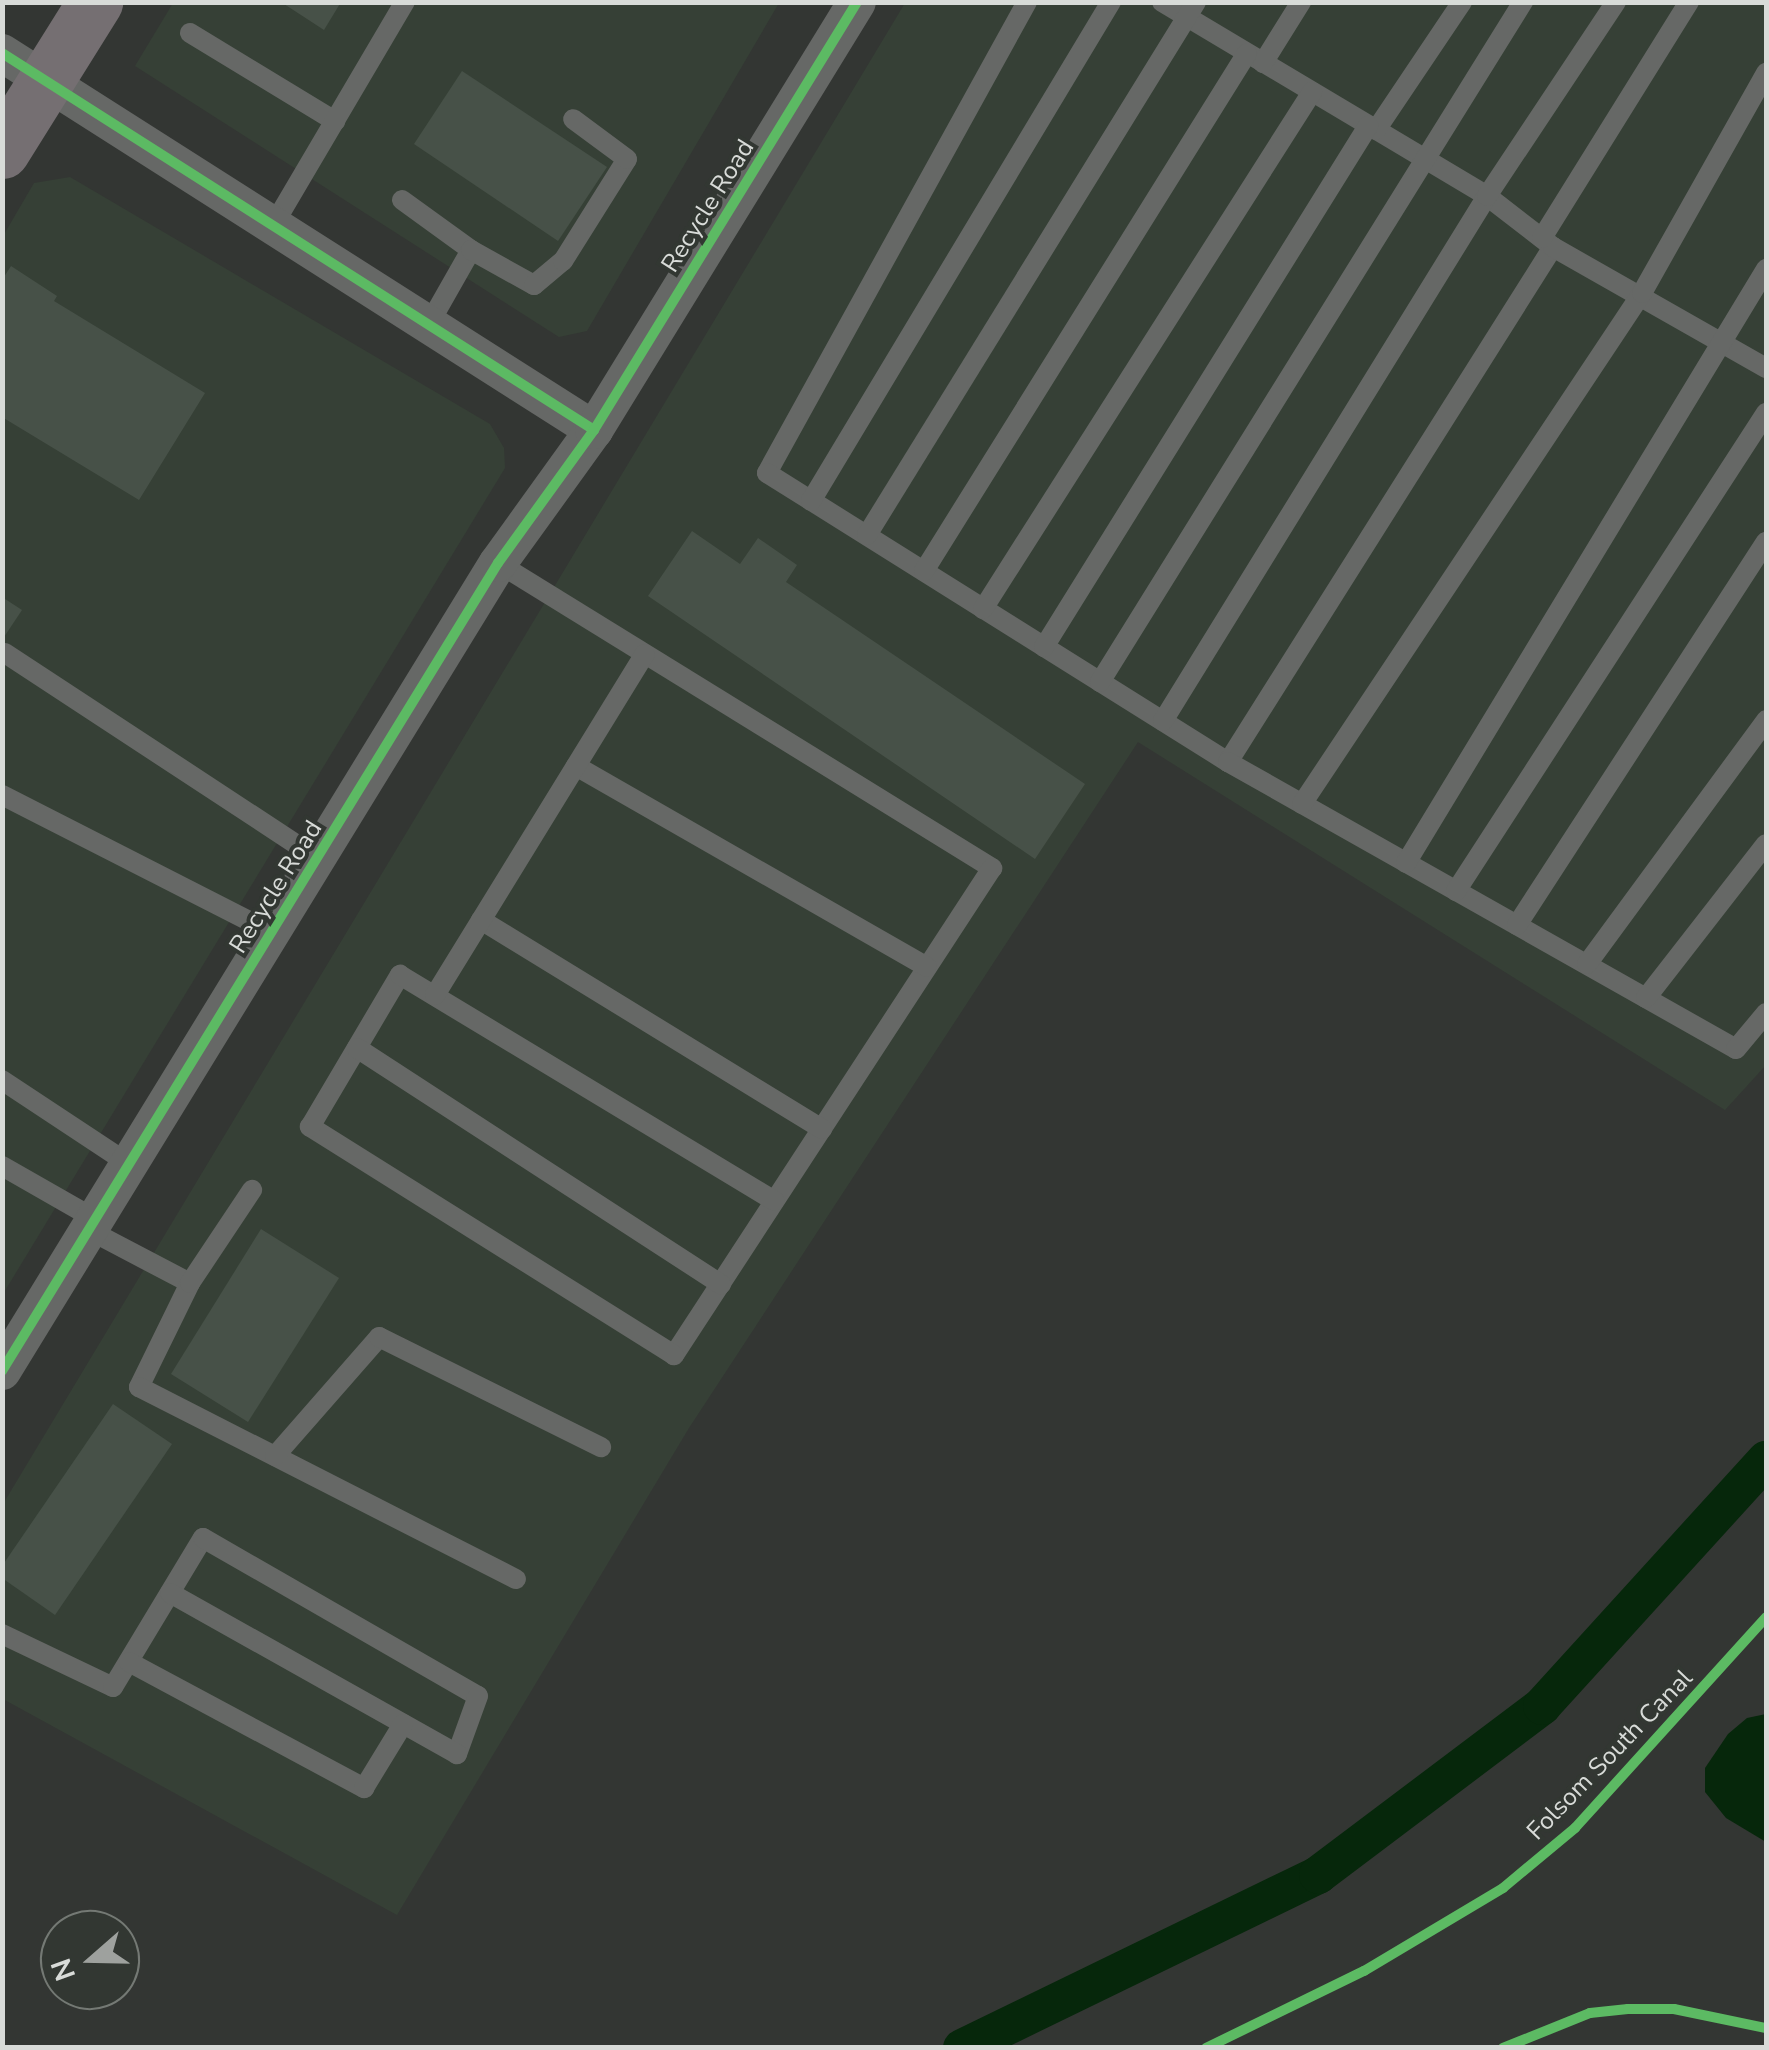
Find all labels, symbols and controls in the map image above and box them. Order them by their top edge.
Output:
street label: Recycle Road [655,134,761,278]
street label: Recycle Road [223,815,329,959]
street label: Folsom South Canal [1521,1664,1699,1846]
north arrow [40,1910,140,2010]
text: N [42,1953,85,1986]

